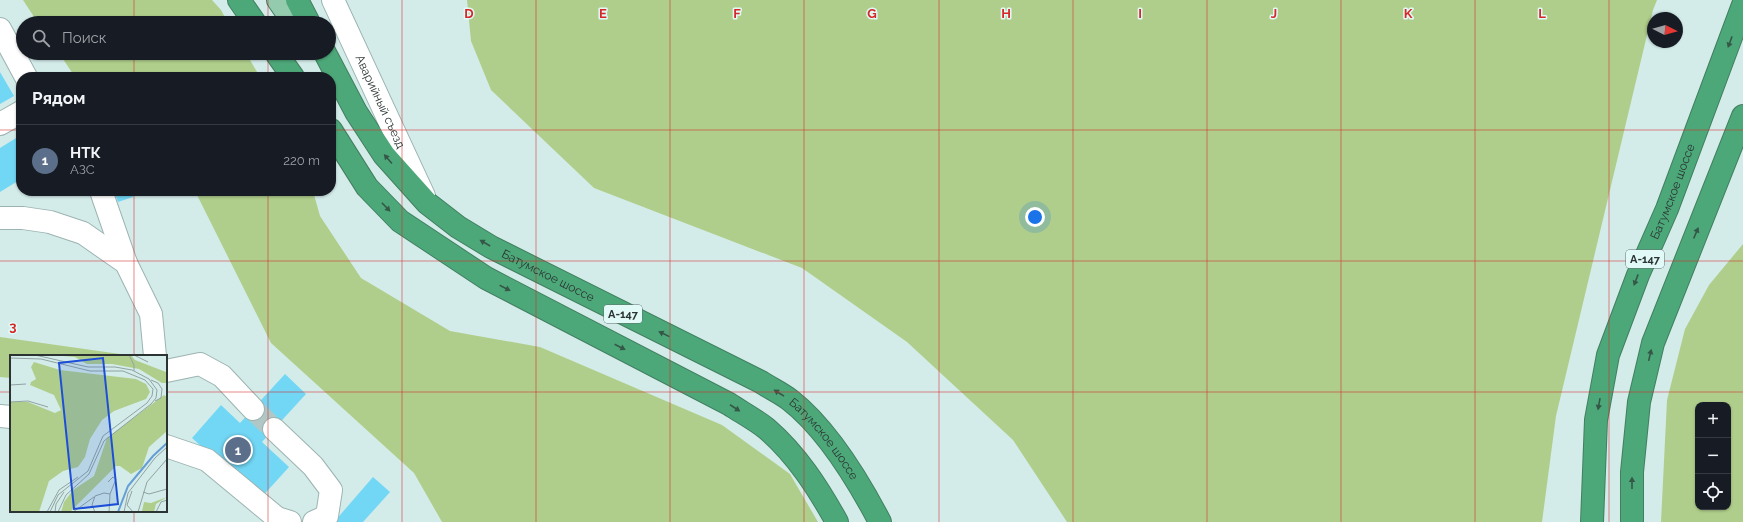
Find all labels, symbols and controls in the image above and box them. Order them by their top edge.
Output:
text: D [464,6,474,21]
text: E [599,6,607,21]
text: F [733,6,741,21]
text: G [867,6,877,21]
text: H [1001,6,1011,21]
text: I [1138,6,1142,21]
text: J [1271,6,1277,21]
text: K [1404,6,1413,21]
text: L [1538,6,1546,21]
north arrow [1647,12,1683,48]
search box [16,16,336,60]
icon: search [30,27,52,49]
text: Поиск [62,29,107,47]
one-way arrow [1726,36,1732,48]
street label: Аварийный съезд [352,53,408,151]
text: Рядом [32,88,85,108]
street label: Батумское шоссе [1648,142,1698,242]
text: НТК [70,144,101,162]
text: 1 [42,153,48,168]
text: 220 m [283,153,320,168]
one-way arrow [383,154,392,164]
text: АЗС [70,162,95,177]
one-way arrow [381,202,391,212]
your location [1025,207,1045,227]
one-way arrow [1693,228,1699,239]
one-way arrow [479,240,491,247]
street label: Батумское шоссе [500,247,597,304]
road number: А-147 [1626,250,1664,268]
one-way arrow [1633,275,1639,287]
one-way arrow [499,285,510,291]
road number: А-147 [604,305,642,323]
text: 3 [9,319,17,334]
one-way arrow [658,331,669,337]
one-way arrow [615,344,626,350]
one-way arrow [1647,348,1653,361]
inset map [10,355,167,512]
one-way arrow [773,390,785,397]
street label: Батумское шоссе [786,395,861,482]
one-way arrow [1596,398,1602,410]
map controls [1695,402,1731,510]
button: + [1695,402,1731,438]
one-way arrow [730,404,740,412]
pin: 1 [225,435,251,465]
button: − [1695,438,1731,474]
button: locate [1695,474,1731,510]
one-way arrow [1629,476,1635,489]

